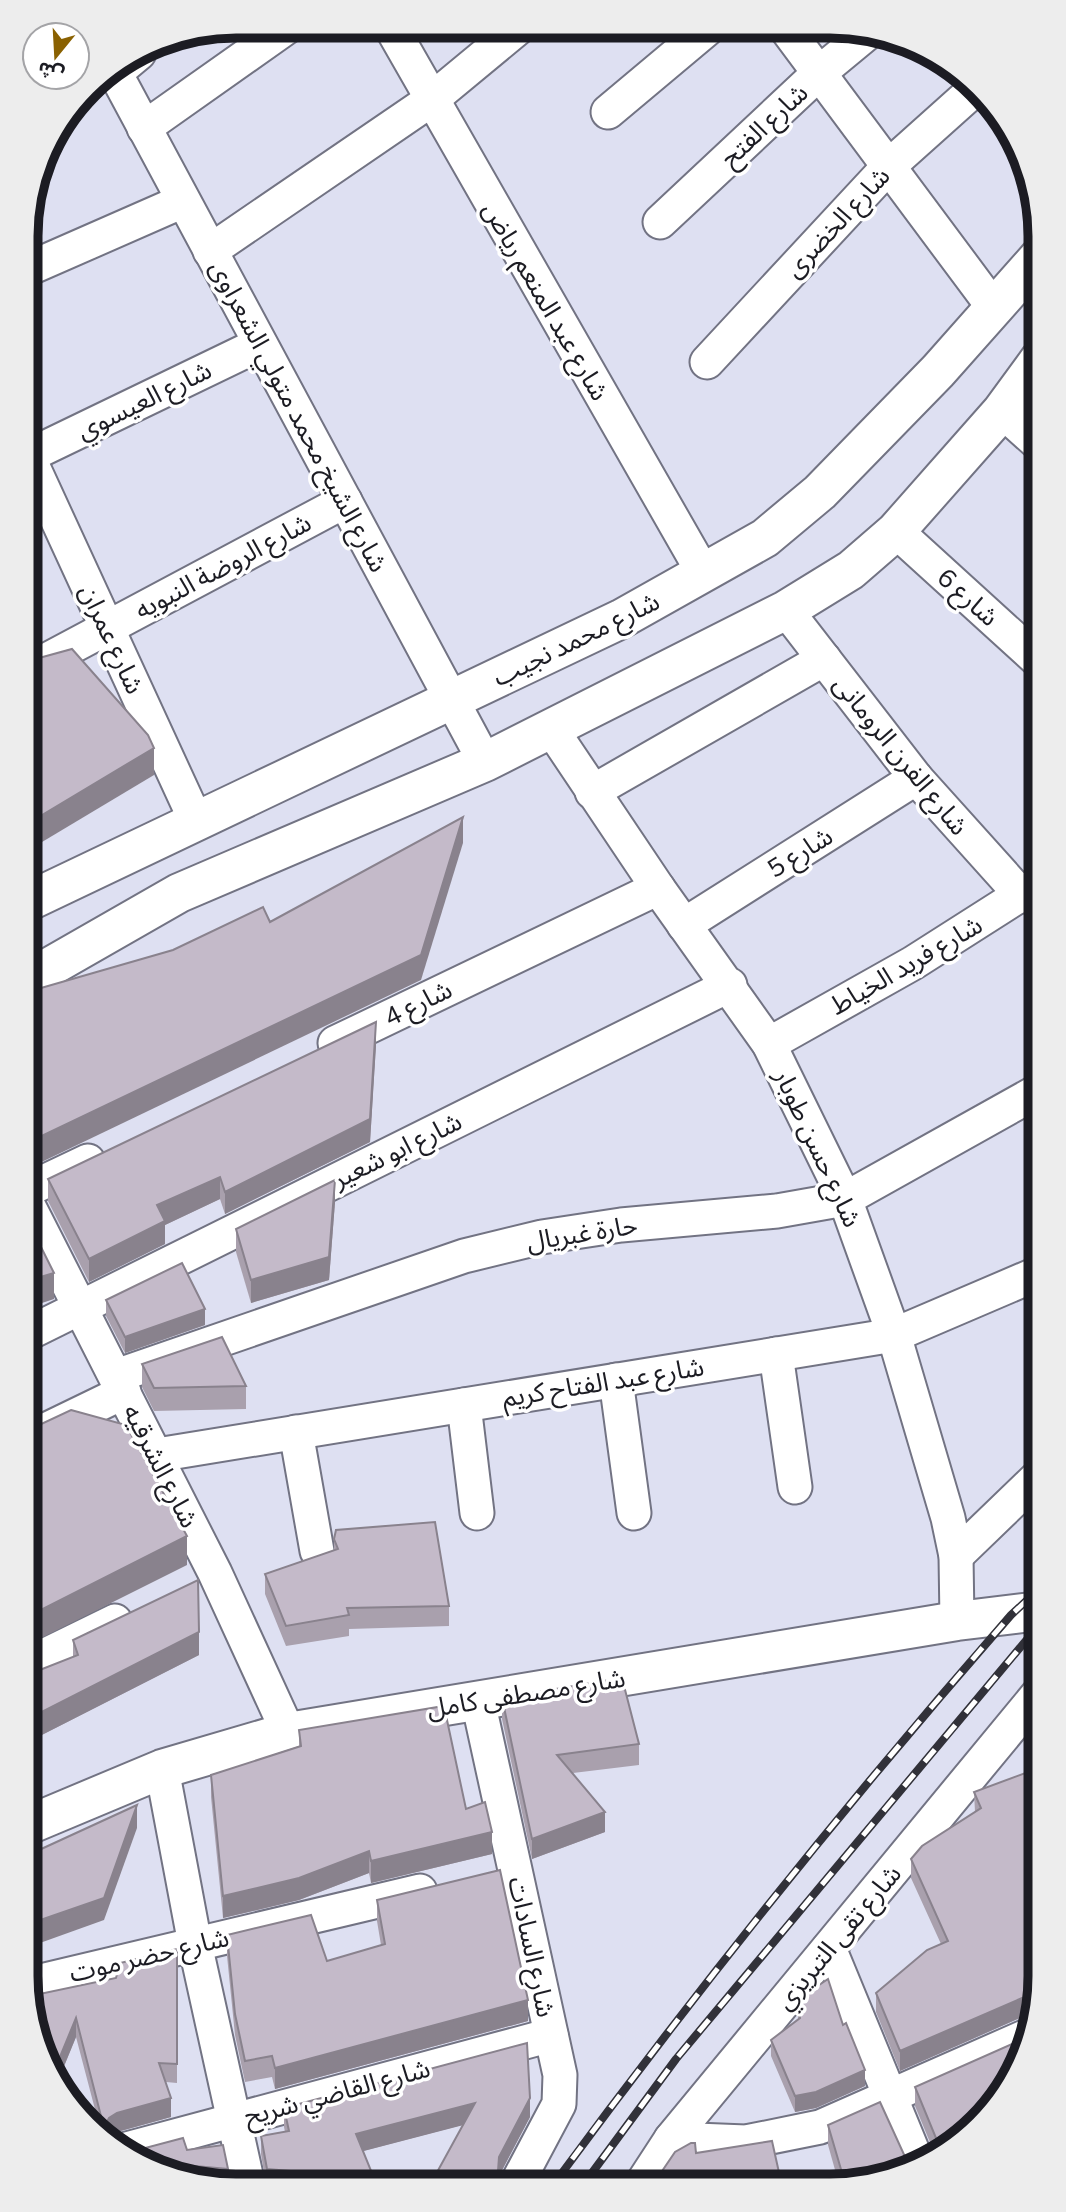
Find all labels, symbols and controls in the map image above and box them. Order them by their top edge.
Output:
north arrow [21,21,91,91]
text: ش [35,58,67,88]
street label: شارع الفتح [713,76,817,176]
street label: شارع الخضرى [777,159,899,286]
street label: شارع عبد المنعم رياض [473,195,617,408]
street label: شارع الشيخ محمد متولي الشعراوى [199,254,396,579]
street label: شارع العيسوي [71,353,218,450]
street label: شارع الروضة النبويه [129,505,318,629]
street label: شارع 6 [929,560,1006,635]
street label: شارع عمران [70,579,152,700]
street label: شارع محمد نجيب [487,584,666,696]
street label: شارع الفرن الرومانى [824,668,976,843]
street label: شارع 5 [761,819,840,887]
street label: شارع فريد الخياط [824,908,989,1024]
street label: شارع 4 [379,972,458,1036]
street label: شارع حسن طوبار [764,1062,870,1234]
street label: شارع ابو شعير [326,1104,468,1198]
street label: حارة غبريال [524,1207,640,1257]
street label: شارع عبد الفتاح كريم [500,1349,707,1418]
street label: شارع الشرقيه [114,1399,207,1534]
street label: شارع مصطفى كامل [424,1661,628,1727]
street label: شارع تقى التبريزي [767,1857,911,2019]
street label: شارع السادات [499,1874,563,2021]
street label: شارع حضر موت [66,1920,233,1992]
street label: شارع القاضي شريح [240,2051,435,2136]

